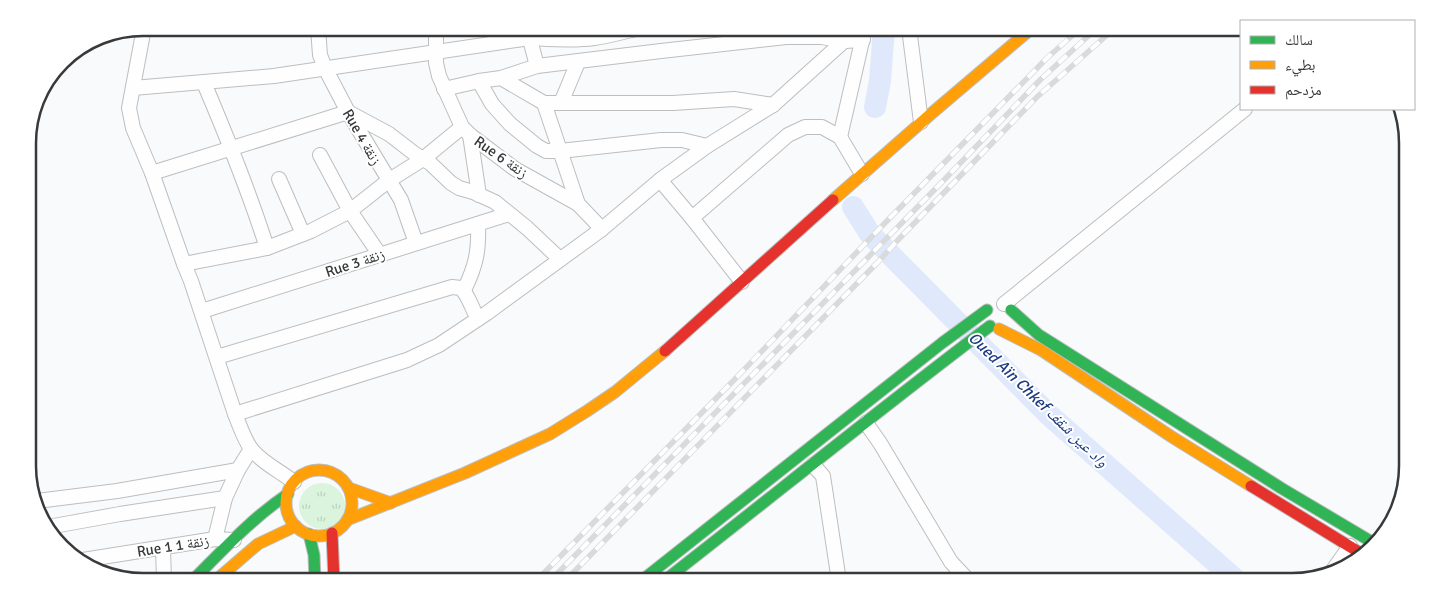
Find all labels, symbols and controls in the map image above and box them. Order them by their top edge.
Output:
legend [1240,20,1415,110]
text: سالك [1285,31,1313,49]
text: بطيء [1285,56,1315,77]
text: مزدحم [1285,81,1322,100]
street label: Rue 4 زنقة [339,106,385,168]
street label: Rue 6 زنقة [471,132,532,182]
street label: Rue 3 زنقة [323,245,387,281]
water label: Oued Aïn Chkef واد عين شقف [964,328,1112,472]
street label: Rue 1 زنقة 1 [136,531,211,561]

